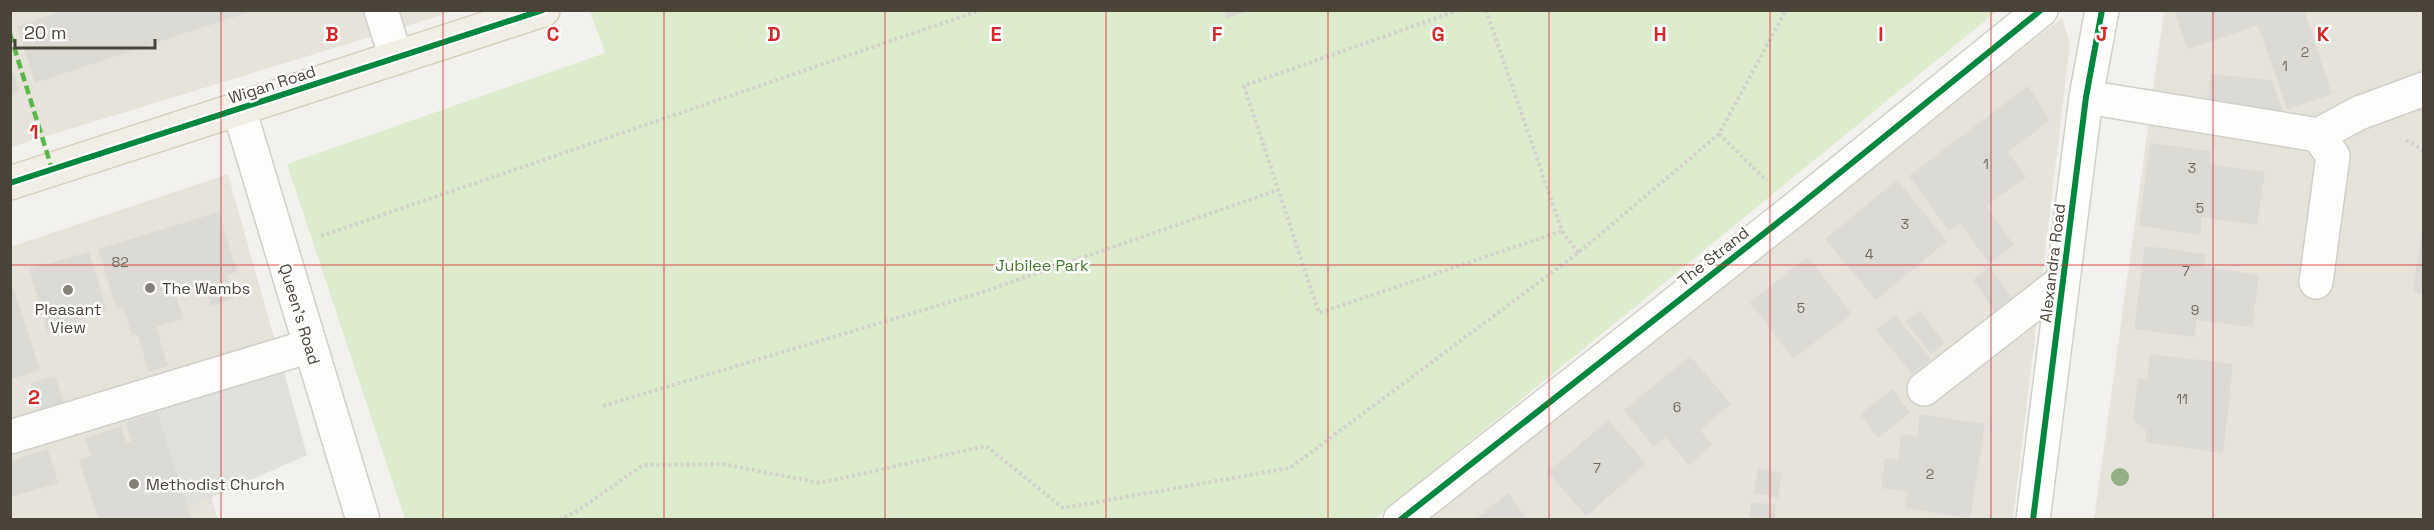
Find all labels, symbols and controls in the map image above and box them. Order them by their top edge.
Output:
scale bar [15,12,154,50]
text: 20 m [24,21,67,44]
text: B [325,21,339,47]
text: C [547,21,560,47]
text: D [767,21,781,47]
text: E [990,21,1002,47]
text: F [1212,21,1223,47]
text: G [1431,21,1445,47]
text: H [1653,21,1667,47]
text: I [1878,21,1884,47]
text: J [2096,21,2108,47]
text: K [2317,21,2330,47]
house number: 2 [2301,43,2309,61]
house number: 1 [2282,57,2288,75]
street label: Wigan Road [226,60,318,108]
text: 1 [29,119,39,145]
house number: 1 [1983,155,1989,173]
house number: 3 [2188,159,2196,177]
house number: 5 [2196,199,2204,217]
street label: Alexandra Road [2035,202,2070,324]
house number: 3 [1901,215,1909,233]
street label: The Strand [1673,222,1753,291]
house number: 4 [1865,245,1874,263]
house number: 82 [111,253,129,271]
park label: Jubilee Park [995,255,1089,276]
street label: Queen's Road [274,261,325,367]
house number: 7 [2182,262,2190,280]
place label: The Wambs [162,278,250,299]
marker: The Wambs [143,281,157,295]
marker: Pleasant View [61,283,75,297]
place label: Pleasant View [35,299,101,338]
house number: 5 [1797,299,1805,317]
house number: 9 [2191,301,2199,319]
text: 2 [28,384,40,410]
house number: 11 [2176,390,2188,408]
house number: 6 [1673,398,1681,416]
house number: 7 [1593,459,1601,477]
house number: 2 [1926,465,1934,483]
place label: Methodist Church [146,474,285,495]
marker: Methodist Church [127,477,141,491]

